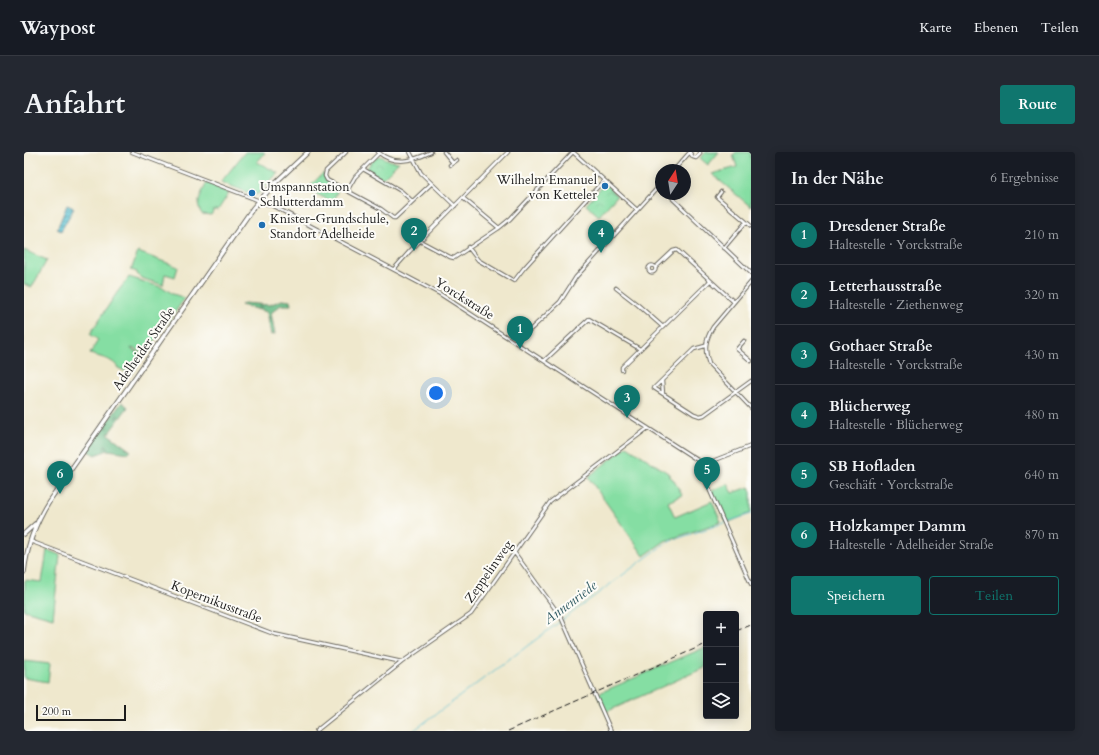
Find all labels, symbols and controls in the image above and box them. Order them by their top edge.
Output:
text: Waypost [20,15,95,41]
text: Karte [919,18,952,37]
text: Ebenen [974,18,1019,37]
text: Teilen [1041,18,1079,37]
text: Anfahrt [24,85,125,123]
button: Route [1000,85,1075,124]
north arrow [655,164,691,200]
text: In der Nähe [791,167,884,190]
text: 6 Ergebnisse [990,169,1059,187]
place label: Wilhelm Emanuel von Ketteler [495,171,598,204]
place label: Umspannstation Schlutterdamm [260,178,350,211]
marker: Wilhelm Emanuel von Ketteler [600,181,610,191]
marker: Umspannstation Schlutterdamm [247,188,257,198]
place label: Knister-Grundschule, Standort Adelheide [270,210,389,243]
text: Dresdener Straße [829,216,946,236]
pin: 2 [401,218,427,251]
marker: Knister-Grundschule, Standort Adelheide [257,220,267,230]
pin: 4 [588,220,614,253]
text: 1 [801,226,807,244]
text: 210 m [1025,226,1059,244]
text: Haltestelle · Yorckstraße [829,236,963,254]
street label: Yorckstraße [431,274,498,324]
text: Letterhausstraße [829,276,942,296]
text: 2 [801,286,807,304]
text: 320 m [1025,286,1059,304]
text: Haltestelle · Ziethenweg [829,296,963,314]
street label: Adelheider Straße [108,303,179,394]
pin: 1 [507,316,533,349]
text: Gothaer Straße [829,336,933,356]
text: 3 [801,346,807,364]
text: 430 m [1025,346,1059,364]
text: Haltestelle · Yorckstraße [829,356,963,374]
your location [426,383,446,403]
pin: 3 [614,385,640,418]
text: Blücherweg [829,396,910,416]
text: 4 [801,406,807,424]
text: 480 m [1025,406,1059,424]
text: Haltestelle · Blücherweg [829,416,963,434]
text: SB Hofladen [829,456,916,476]
pin: 5 [694,457,720,490]
pin: 6 [47,461,73,494]
text: 5 [801,466,807,484]
text: 640 m [1025,466,1059,484]
text: Geschäft · Yorckstraße [829,476,954,494]
text: Holzkamper Damm [829,516,966,536]
text: 6 [801,526,807,544]
text: 870 m [1025,526,1059,544]
street label: Zeppelinweg [461,536,517,607]
text: Haltestelle · Adelheider Straße [829,536,994,554]
street label: Kopernikusstraße [169,576,265,628]
water label: Annenriede [539,576,601,629]
button: Speichern [791,576,921,615]
button: Teilen [929,576,1059,615]
map controls [703,611,739,719]
button: + [703,611,739,647]
button: − [703,647,739,683]
button: layers [703,683,739,719]
scale bar [36,703,126,722]
text: 200 m [42,704,71,719]

